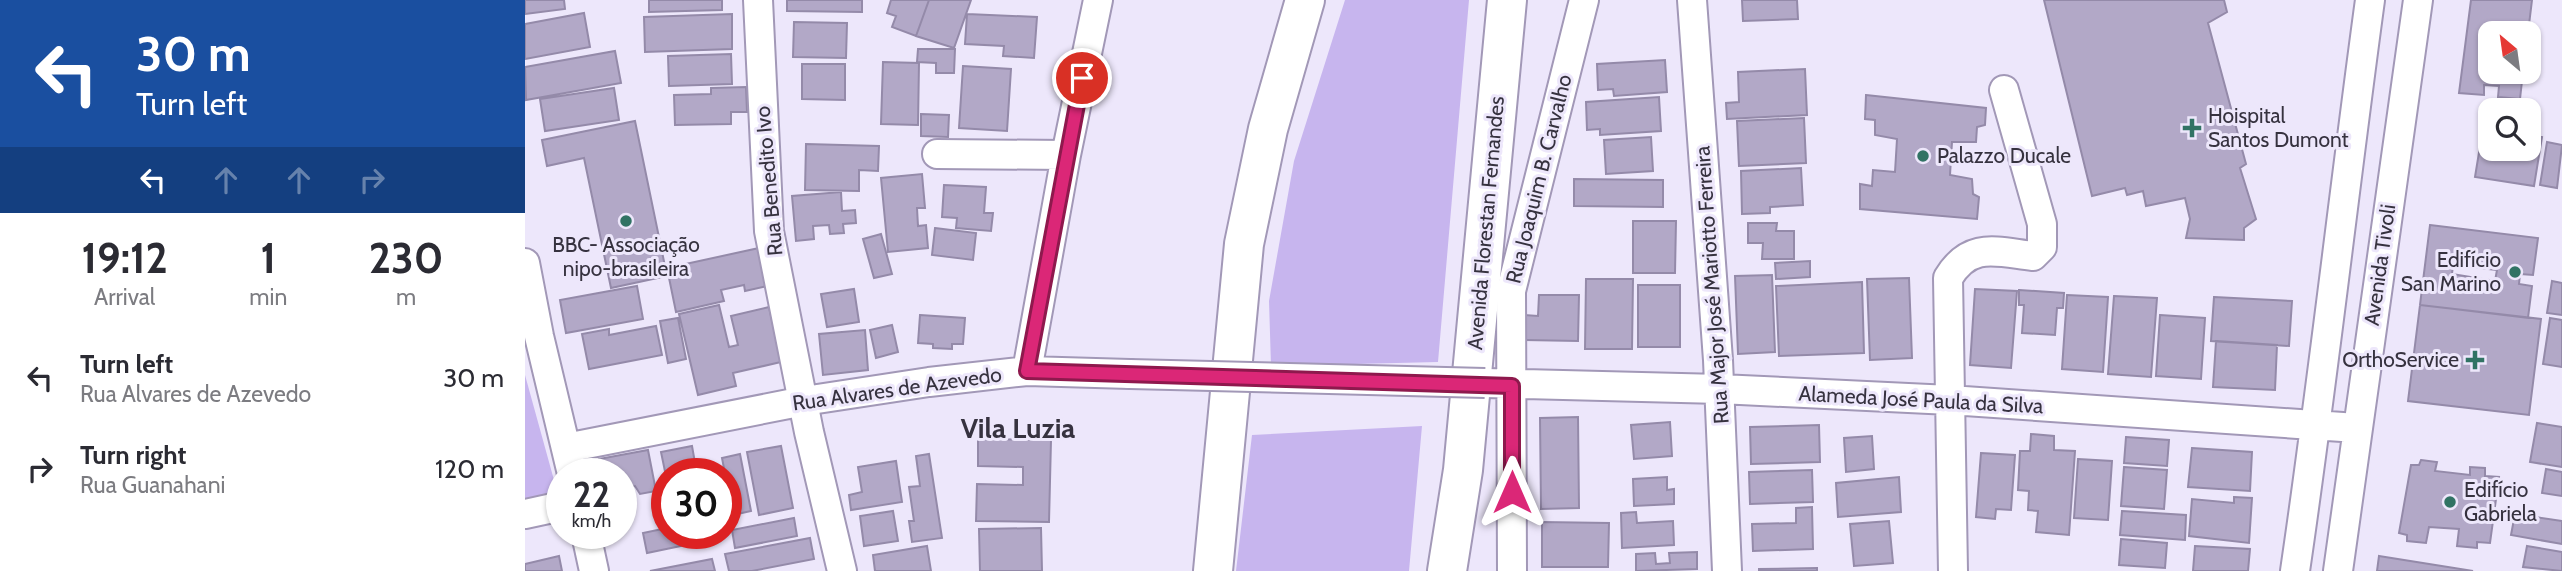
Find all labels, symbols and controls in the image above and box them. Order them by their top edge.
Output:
north arrow [2478,21,2541,84]
map controls [2478,21,2541,161]
text: 30 m [136,24,251,83]
icon: left [21,28,112,119]
pin [1052,48,1112,108]
icon: arrive [1063,59,1101,97]
street label: Rua Joaquim B. Carvalho [1500,72,1577,286]
text: Turn left [136,84,247,123]
street label: Avenida Florestan Fernandes [1462,95,1509,351]
button: search [2478,98,2541,161]
place label: Hoispital Santos Dumont [2208,103,2349,152]
street label: Rua Benedito Ivo [750,105,788,257]
marker: Hoispital Santos Dumont [2182,118,2202,138]
place label: Palazzo Ducale [1937,143,2071,168]
street label: Rua Major José Mariotto Ferreira [1689,145,1735,425]
marker: Palazzo Ducale [1915,148,1931,164]
icon: left [134,161,172,199]
icon: ahead [207,161,245,199]
icon: ahead [280,161,318,199]
icon: right [353,161,391,199]
street label: Avenida Tivoli [2359,203,2400,327]
marker: BBC- Associação nipo-brasileira [618,213,634,229]
text: 19:12 [82,232,168,284]
text: 1 [261,232,276,284]
text: 230 [369,232,443,284]
place label: BBC- Associação nipo-brasileira [552,232,700,281]
place label: Edifício San Marino [2401,247,2501,296]
marker: Edifício San Marino [2507,264,2523,280]
text: Arrival [94,283,155,311]
text: min [249,283,287,311]
text: m [396,283,416,311]
place label: OrthoService [2342,347,2459,372]
text: Turn left [80,348,173,380]
marker: OrthoService [2465,350,2485,370]
icon: left [21,359,59,397]
street label: Rua Alvares de Azevedo [791,361,1003,416]
text: 30 m [443,362,504,394]
text: Rua Alvares de Azevedo [80,380,311,408]
street label: Alameda José Paula da Silva [1798,381,2044,418]
district label: Vila Luzia [961,411,1075,445]
text: Turn right [80,439,186,471]
icon: right [21,450,59,488]
text: 120 m [435,453,504,485]
position arrow [1475,455,1549,529]
speed limit sign: 30 [651,458,742,549]
text: Rua Guanahani [80,471,225,499]
text: 22 [573,473,610,516]
place label: Edifício Gabriela [2464,477,2537,526]
marker: Edifício Gabriela [2442,494,2458,510]
text: km/h [572,510,611,532]

